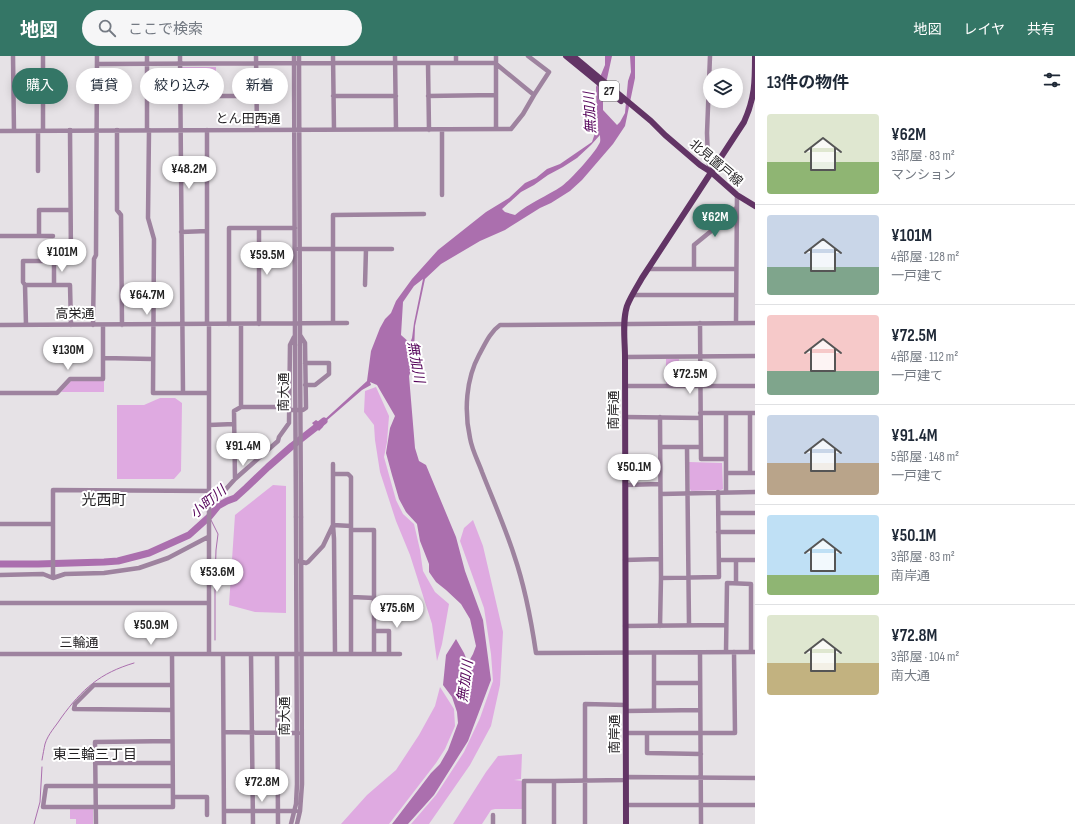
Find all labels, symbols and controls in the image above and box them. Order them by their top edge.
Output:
search box [82,10,362,46]
icon: search [96,17,118,39]
text: 地図 [20,19,58,42]
text: ここで検索 [128,20,203,39]
text: 地図 [913,21,941,38]
text: レイヤ [963,21,1005,38]
text: 共有 [1027,21,1055,38]
chip: 購入 [12,68,68,104]
chip: 賃貸 [76,68,132,104]
chip: 絞り込み [140,68,224,104]
chip: 新着 [232,68,288,104]
map controls [703,68,743,108]
button: layers [703,68,743,108]
icon: filters [1041,69,1063,91]
text: 13件の物件 [767,73,849,93]
road number: 27 [599,81,619,101]
water label: 無加川 [580,90,600,134]
street label: とん田西通 [215,111,281,127]
text: ¥62M [891,125,926,145]
icon: home [799,130,847,178]
street label: 北見置戸線 [686,136,746,190]
text: 3部屋 · 83 m² [891,148,955,164]
pin: ¥48.2M [156,156,222,190]
text: ¥48.2M [171,161,207,177]
text: マンション [891,167,956,183]
pin: ¥62M [691,204,739,238]
text: ¥62M [702,209,728,225]
text: ¥101M [891,226,932,246]
icon: home [799,231,847,279]
pin: ¥101M [34,239,90,273]
pin: ¥59.5M [234,242,300,276]
text: ¥101M [46,244,78,260]
text: ¥59.5M [249,247,285,263]
text: 4部屋 · 128 m² [891,249,959,265]
text: 一戸建て [891,268,943,284]
pin: ¥64.7M [114,282,180,316]
text: ¥64.7M [129,287,165,303]
street label: 高栄通 [55,306,95,322]
text: ¥72.5M [891,326,937,346]
icon: home [799,331,847,379]
pin: ¥130M [40,337,96,371]
water label: 無加川 [404,340,428,386]
text: ¥130M [52,342,84,358]
text: 4部屋 · 112 m² [891,349,958,365]
pin: ¥72.5M [657,361,723,395]
text: ¥72.5M [673,366,707,382]
text: 一戸建て [891,368,943,384]
street label: 南大通 [276,372,292,412]
street label: 南岸通 [606,390,622,430]
text: ¥91.4M [891,426,937,446]
icon: home [799,431,847,479]
pin: ¥91.4M [210,433,276,467]
text: ¥91.4M [225,438,261,454]
text: 5部屋 · 148 m² [891,449,959,465]
pin: ¥50.1M [601,454,667,488]
text: ¥50.1M [617,459,651,475]
text: 一戸建て [891,468,943,484]
water label: 小町川 [186,481,231,522]
district label: 光西町 [81,491,127,510]
text: ¥50.1M [891,526,936,546]
icon: home [799,531,847,579]
text: 3部屋 · 83 m² [891,549,955,565]
pin: ¥53.6M [184,559,250,593]
text: ¥53.6M [199,564,235,580]
text: 南岸通 [891,568,930,584]
pin: ¥75.6M [364,595,430,629]
text: ¥75.6M [379,600,415,616]
pin: ¥50.9M [118,612,184,646]
text: ¥50.9M [133,617,169,633]
text: ¥72.8M [891,626,937,646]
icon: home [799,631,847,679]
street label: 三輪通 [59,635,99,651]
text: 3部屋 · 104 m² [891,649,959,665]
water label: 無加川 [454,657,477,703]
text: 南大通 [891,668,930,684]
street label: 南大通 [277,696,293,736]
street label: 南岸通 [607,714,623,754]
district label: 東三輪三丁目 [53,746,137,763]
pin: ¥72.8M [229,769,295,803]
text: ¥72.8M [244,774,280,790]

